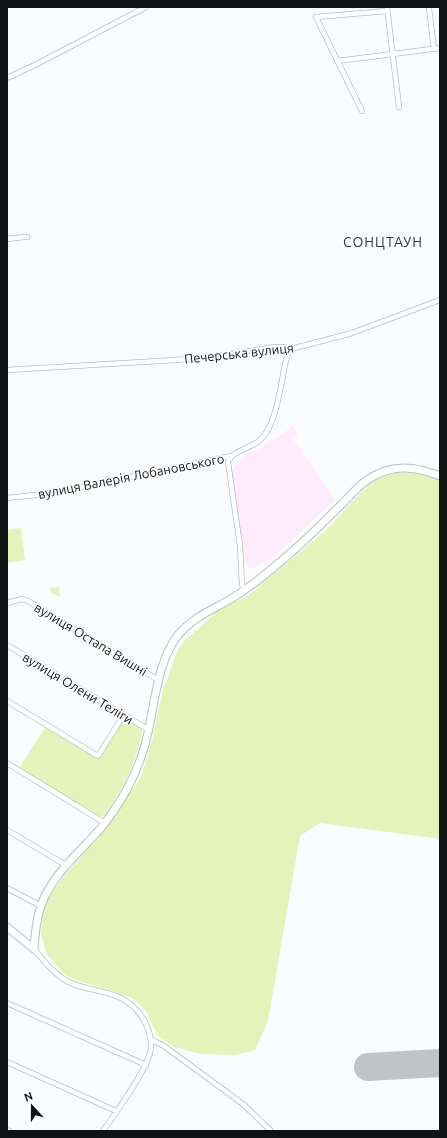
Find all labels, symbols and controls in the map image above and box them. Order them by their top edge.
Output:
district label: СОНЦТАУН [343,234,423,250]
street label: Печерська вулиця [184,340,294,366]
street label: вулиця Валерія Лобановського [37,451,225,501]
street label: вулиця Остапа Вишні [32,600,150,678]
street label: вулиця Олени Теліги [20,649,136,727]
north arrow [12,1086,52,1126]
text: N [22,1090,34,1104]

